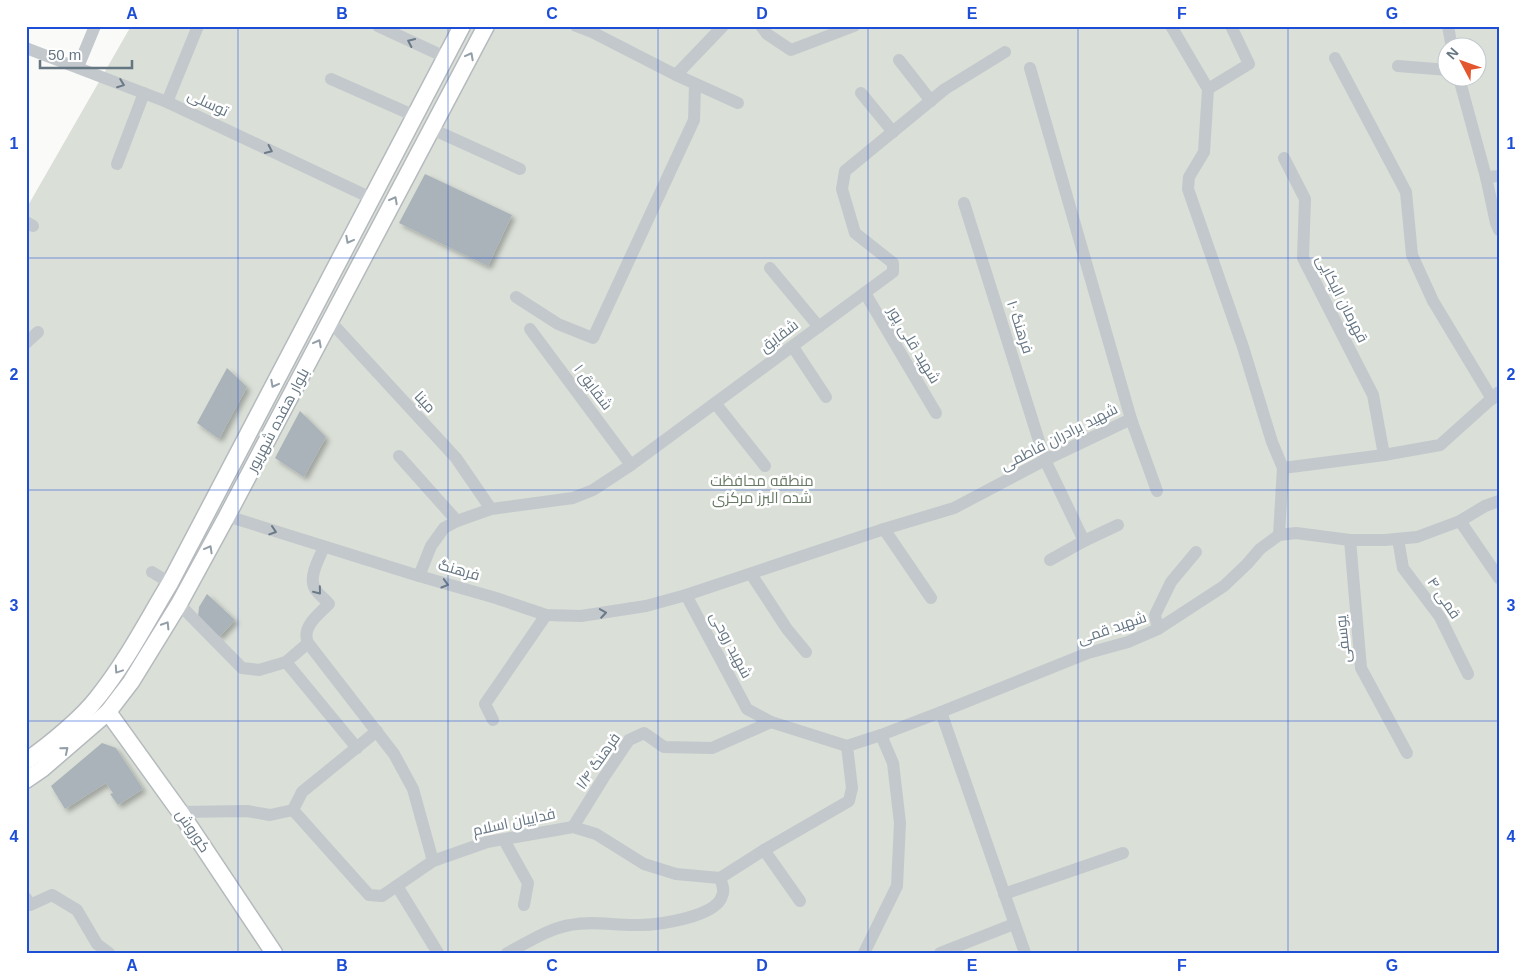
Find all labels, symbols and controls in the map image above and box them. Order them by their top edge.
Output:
text: A [126,5,138,22]
text: B [336,5,348,22]
text: C [546,5,558,22]
text: D [756,5,768,22]
text: E [967,5,978,22]
text: F [1177,5,1187,22]
text: G [1386,5,1398,22]
scale bar [40,38,132,70]
one-way arrow [408,38,417,48]
north arrow [1438,38,1488,88]
text: N [1443,44,1462,63]
text: 50 m [48,46,81,63]
one-way arrow [464,52,474,61]
one-way arrow [116,78,125,88]
street label: توسلی [184,86,231,121]
text: 1 [10,135,19,152]
text: 1 [1507,135,1516,152]
one-way arrow [264,144,273,155]
one-way arrow [388,196,398,205]
one-way arrow [345,234,355,243]
street label: قهرمان الیکایی [1311,252,1372,346]
street label: فرهنگ ۱۰ [1003,298,1037,356]
street label: شهید قلی پور [883,302,944,387]
street label: شقایق [756,316,803,357]
one-way arrow [312,340,322,349]
street label: شقایق ۱ [569,361,616,414]
street label: بلوار هفده شهریور [243,365,314,476]
text: 2 [10,366,19,383]
text: 2 [1507,366,1516,383]
one-way arrow [270,378,280,387]
street label: مینا [411,387,439,416]
street label: شهید برادران فاطمی [997,400,1121,475]
park label: منطقه محافظت شده البرز مرکزی [710,472,814,508]
one-way arrow [269,525,277,535]
one-way arrow [203,545,213,554]
street label: فرهنگ [436,556,482,584]
street label: قمی ۴ [1423,574,1465,623]
one-way arrow [441,578,449,588]
one-way arrow [313,586,322,595]
text: 3 [10,597,19,614]
text: 3 [1507,597,1516,614]
one-way arrow [599,608,607,618]
street label: شهید قمی [1075,608,1149,649]
street label: شهید روحی [705,609,756,682]
street label: یوسفی [1332,614,1355,664]
one-way arrow [160,621,169,630]
one-way arrow [115,664,124,673]
street label: فرهنگ ۱/۴ [572,729,624,793]
one-way arrow [59,747,68,756]
street label: فداییان اسلام [471,804,557,841]
street label: کوروش [171,806,214,857]
text: 4 [10,828,19,845]
text: 4 [1507,828,1516,845]
text: A [126,957,138,974]
text: B [336,957,348,974]
text: C [546,957,558,974]
text: D [756,957,768,974]
text: E [967,957,978,974]
text: F [1177,957,1187,974]
text: G [1386,957,1398,974]

